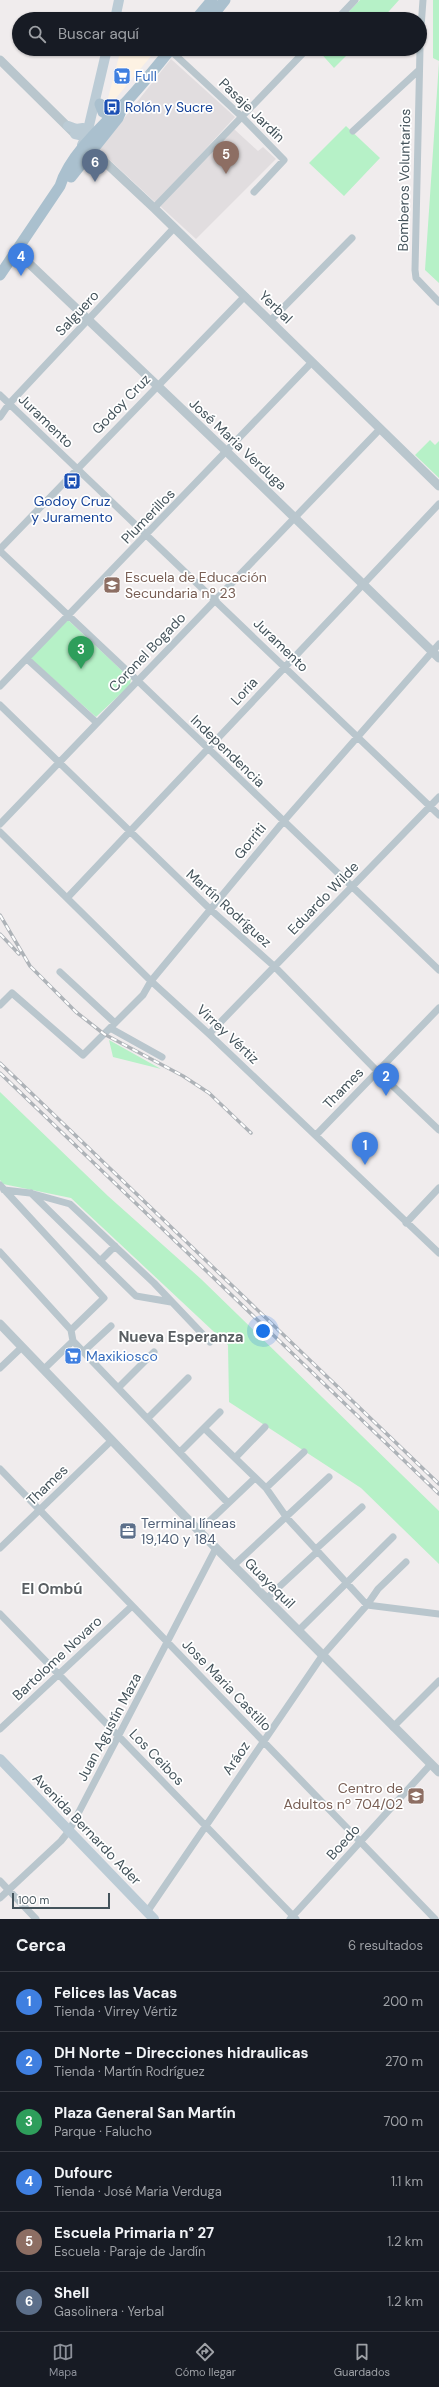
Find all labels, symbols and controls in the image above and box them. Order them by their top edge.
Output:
search box [12,12,427,56]
icon: search [26,23,48,45]
text: Buscar aquí [58,24,139,44]
supermarket icon: Full [112,66,132,86]
place label: Full [135,67,157,85]
street label: Pasaje Jardín [215,74,289,146]
bus stop icon: Rolón y Sucre [102,97,122,117]
place label: Rolón y Sucre [125,98,213,116]
street label: Bomberos Voluntarios [394,108,414,252]
pin: 5 [213,141,239,174]
pin: 6 [82,149,108,182]
pin: 4 [8,243,34,276]
street label: Salguero [51,286,103,340]
street label: Yerbal [256,287,296,327]
street label: Godoy Cruz [88,370,154,438]
street label: Juramento [15,390,77,452]
street label: José Maria Verduga [185,394,291,494]
bus stop icon: Godoy Cruz y Juramento [62,471,82,491]
street label: Plumerillos [117,485,179,547]
place label: Godoy Cruz y Juramento [31,492,113,526]
place label: Escuela de Educación Secundaria nº 23 [125,568,267,602]
school or university icon: Escuela de Educación Secundaria nº 23 [102,575,122,595]
street label: Coronel Bogado [105,609,189,695]
street label: Juramento [250,614,312,676]
pin: 3 [68,636,94,669]
street label: Loria [227,673,261,709]
street label: Independencia [187,711,269,791]
street label: Gorriti [230,819,270,863]
street label: Eduardo Wilde [284,858,362,938]
street label: Martín Rodríguez [183,865,275,951]
street label: Virrey Vértiz [193,1001,263,1067]
street label: Thames [319,1063,367,1113]
pin: 2 [373,1063,399,1096]
pin: 1 [352,1132,378,1165]
your location [253,1321,273,1341]
district label: Nueva Esperanza [118,1327,244,1347]
supermarket icon: Maxikiosco [63,1346,83,1366]
place label: Maxikiosco [86,1347,158,1365]
street label: Thames [22,1461,72,1509]
place label: Terminal líneas 19,140 y 184 [141,1514,236,1548]
office icon: Terminal líneas 19,140 y 184 [118,1521,138,1541]
street label: Guayaquil [241,1554,299,1612]
district label: El Ombú [21,1579,83,1599]
street label: Bartolome Novaro [8,1612,106,1704]
street label: Jose Maria Castillo [178,1635,276,1735]
street label: Juan Agustín Maza [73,1670,145,1784]
street label: Los Ceibos [126,1725,188,1789]
street label: Aráoz [218,1738,254,1778]
street label: Avenida Bernardo Ader [29,1769,145,1889]
place label: Centro de Adultos nº 704/02 [284,1779,403,1813]
school or university icon: Centro de Adultos nº 704/02 [406,1786,426,1806]
street label: Boedo [322,1820,364,1864]
scale bar [12,1891,110,1910]
text: 100 m [18,1893,49,1907]
text: Cerca [16,1934,66,1956]
text: 6 resultados [348,1937,423,1954]
text: Felices las Vacas [54,1983,177,2003]
text: 1 [27,1993,31,2010]
text: 200 m [383,1993,423,2010]
text: Tienda · Virrey Vértiz [54,2003,177,2020]
text: DH Norte - Direcciones hidraulicas [54,2043,308,2063]
text: 2 [25,2053,33,2070]
text: 270 m [385,2053,423,2070]
text: Tienda · Martín Rodríguez [54,2063,205,2080]
text: Plaza General San Martín [54,2103,236,2123]
text: 3 [25,2113,33,2130]
text: 700 m [383,2113,423,2130]
text: Parque · Falucho [54,2123,152,2140]
text: Dufourc [54,2163,113,2183]
text: 4 [25,2173,33,2190]
text: 1.1 km [391,2173,423,2190]
text: Tienda · José Maria Verduga [54,2183,222,2200]
text: Escuela Primaria n° 27 [54,2223,214,2243]
text: 5 [25,2233,33,2250]
text: 1.2 km [387,2233,423,2250]
text: Escuela · Paraje de Jardín [54,2243,205,2260]
text: Shell [54,2283,89,2303]
text: 6 [25,2293,33,2310]
text: 1.2 km [387,2293,423,2310]
text: Gasolinera · Yerbal [54,2303,164,2320]
tab: Mapa [49,2341,77,2379]
tab: Cómo llegar [175,2341,236,2379]
tab: Guardados [334,2341,390,2379]

